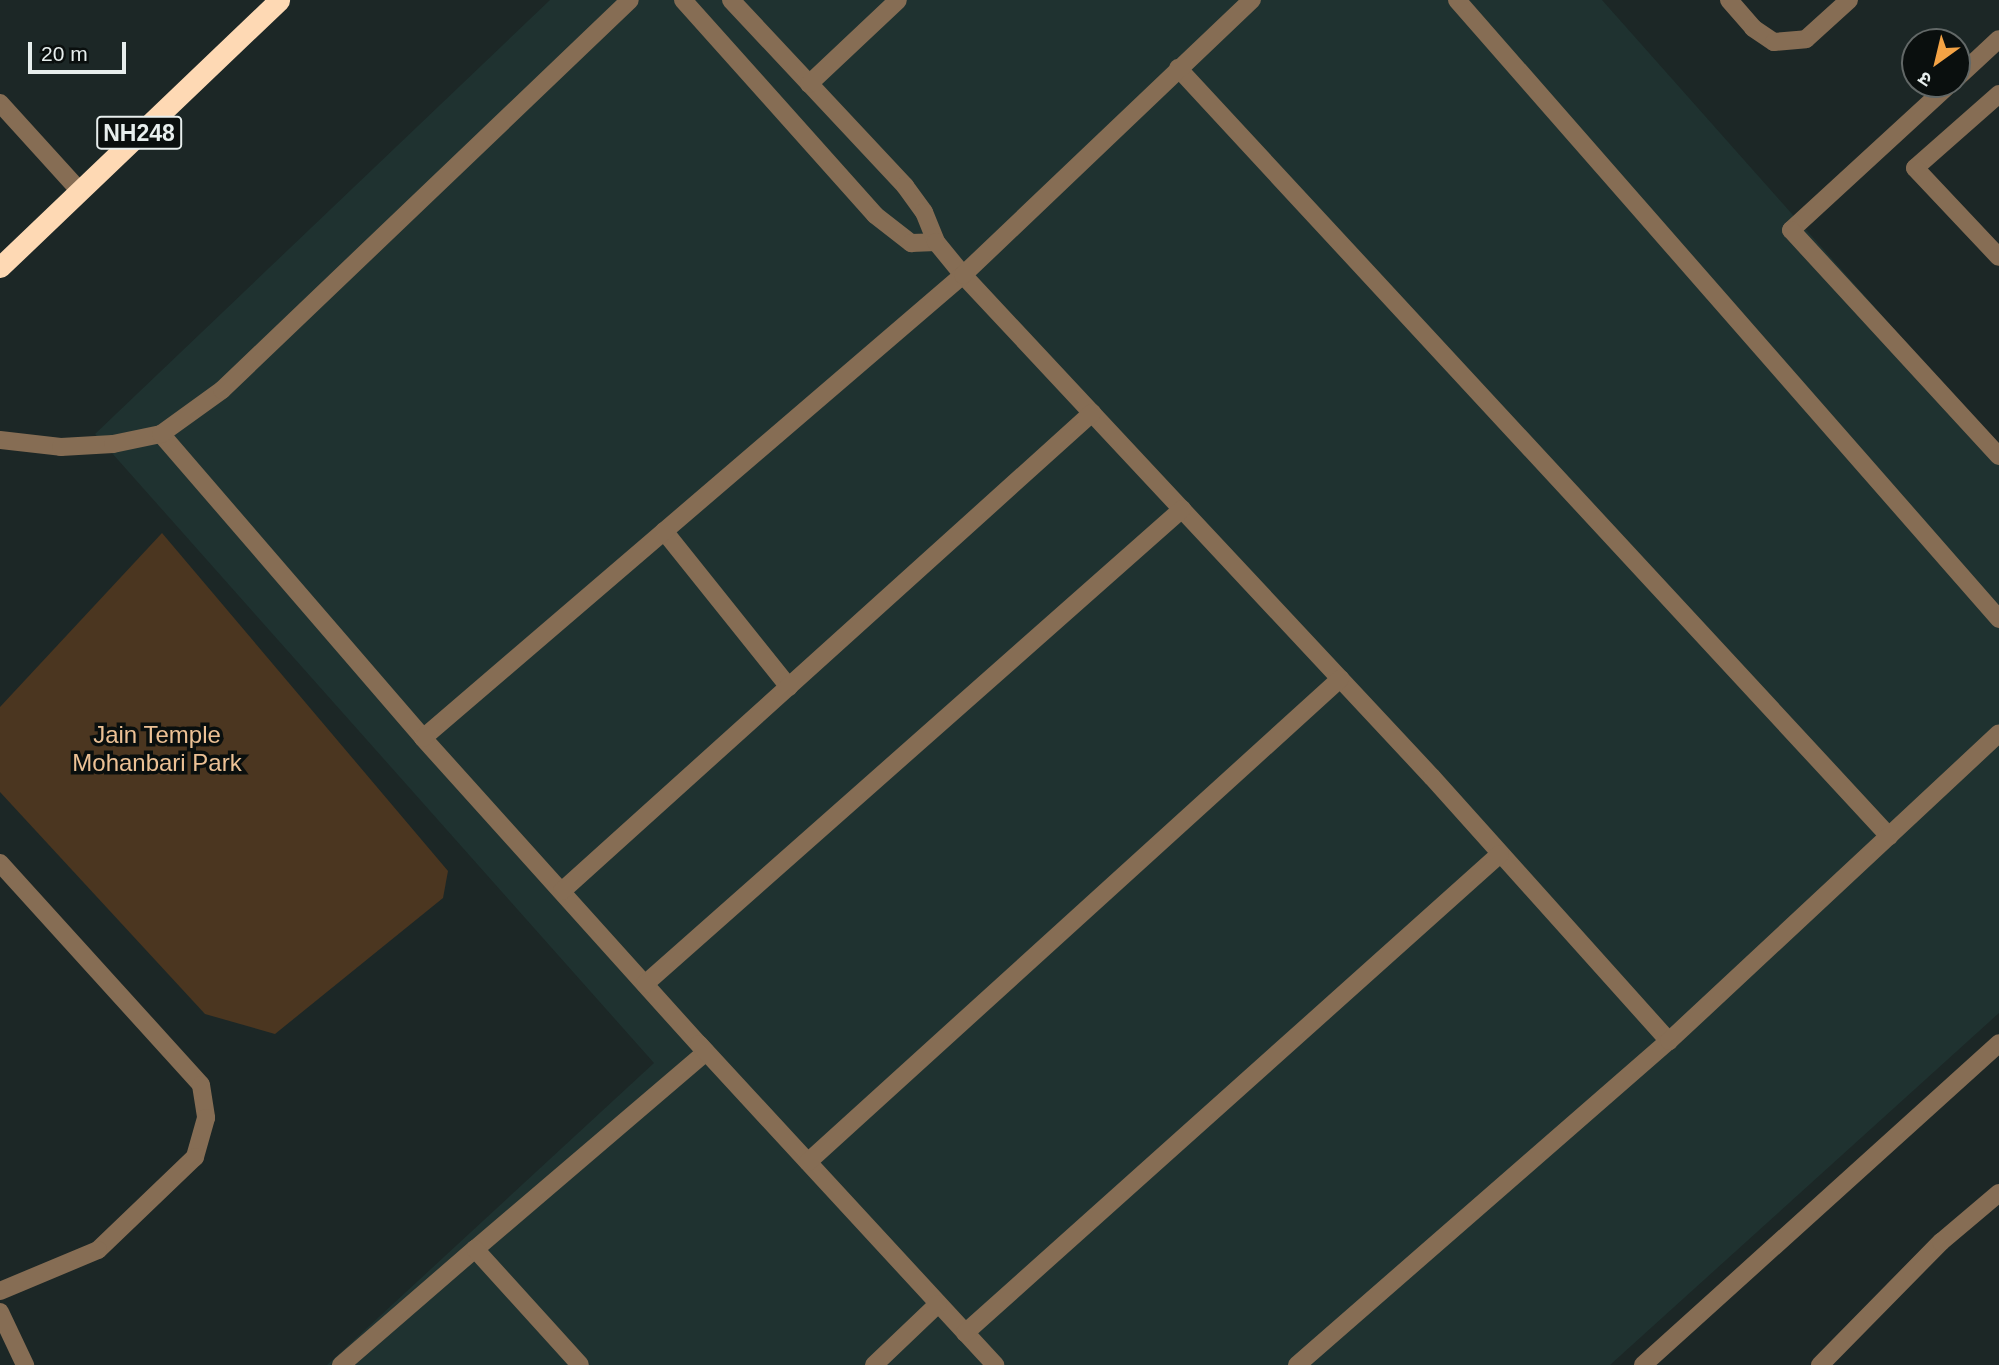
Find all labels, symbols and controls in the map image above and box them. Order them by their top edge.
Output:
scale bar [32,28,130,72]
north arrow [1901,28,1971,98]
text: 20 m [41,42,88,65]
text: उ [1915,67,1936,91]
road number: NH248 [95,114,183,152]
park label: Jain Temple Mohanbari Park [72,721,242,777]

